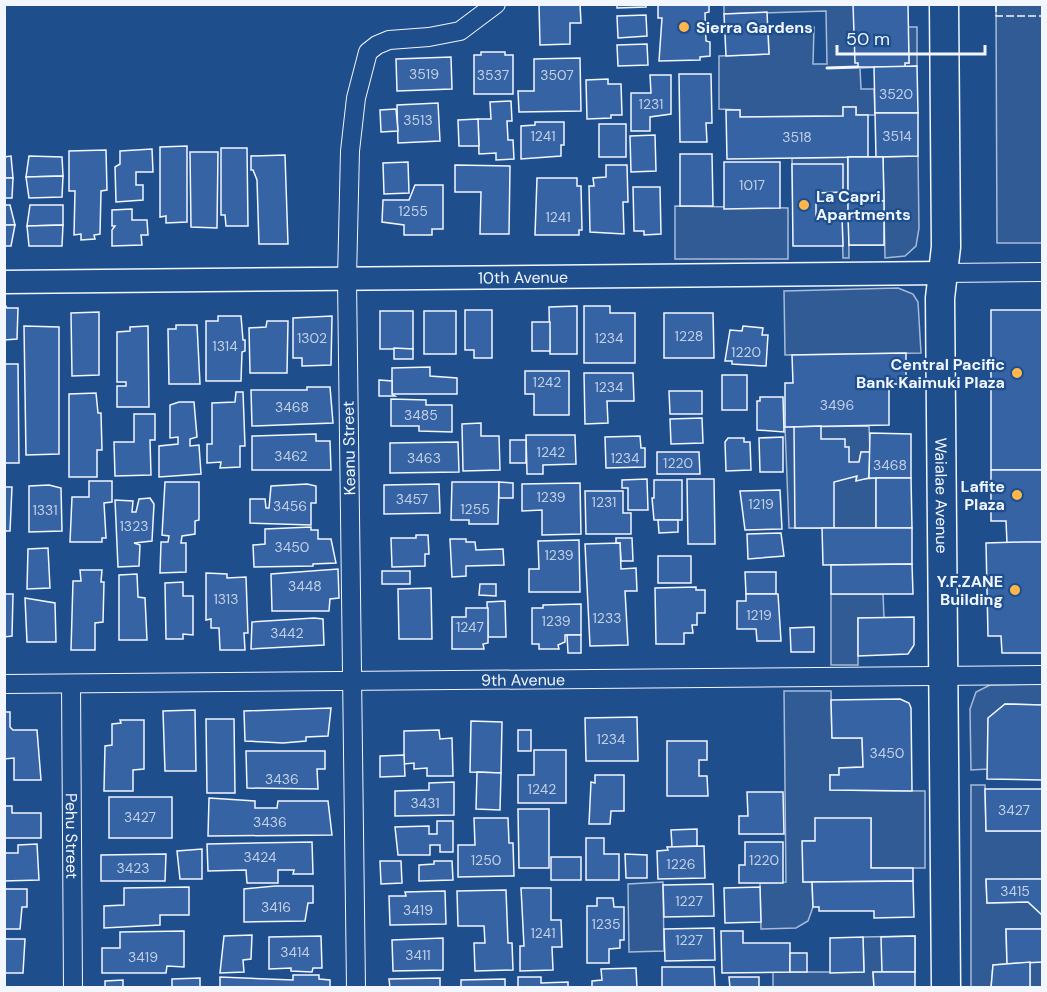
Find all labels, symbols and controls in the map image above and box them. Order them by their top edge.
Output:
place label: Sierra Gardens [696,17,813,38]
scale bar [837,18,986,56]
marker: Sierra Gardens [677,20,691,34]
text: 50 m [846,27,890,51]
house number: 3519 [409,65,439,83]
house number: 3537 [477,66,509,84]
house number: 3507 [540,66,574,84]
house number: 3520 [879,85,913,103]
house number: 1231 [639,95,663,113]
house number: 3513 [403,111,433,129]
house number: 1241 [530,127,556,145]
house number: 3514 [882,127,912,145]
house number: 3518 [782,128,812,146]
house number: 1017 [739,176,765,194]
place label: La Capri Apartments [816,186,911,225]
marker: La Capri Apartments [797,198,811,212]
house number: 1255 [398,202,428,220]
house number: 1241 [545,208,571,226]
street label: 10th Avenue [478,266,568,288]
house number: 1228 [675,327,703,345]
house number: 1302 [297,329,327,347]
house number: 1234 [594,329,624,347]
house number: 1314 [212,337,238,355]
house number: 1220 [731,343,761,361]
place label: Central Pacific Bank Kaimuki Plaza [856,354,1005,393]
marker: Central Pacific Bank Kaimuki Plaza [1010,366,1024,380]
house number: 1242 [533,373,561,391]
house number: 1234 [594,378,624,396]
house number: 3496 [820,396,854,414]
house number: 3468 [275,398,309,416]
street label: Keanu Street [338,401,360,495]
house number: 3485 [404,406,438,424]
street label: Waialae Avenue [931,438,953,554]
house number: 1242 [537,443,565,461]
house number: 3462 [274,447,308,465]
house number: 3463 [407,449,441,467]
house number: 1234 [610,449,640,467]
house number: 1220 [663,454,693,472]
house number: 3468 [873,456,907,474]
place label: Lafite Plaza [961,476,1005,515]
house number: 1239 [536,488,566,506]
marker: Lafite Plaza [1010,488,1024,502]
house number: 3457 [396,490,428,508]
house number: 1231 [592,493,616,511]
house number: 1219 [748,495,774,513]
house number: 3456 [273,497,307,515]
house number: 1255 [460,500,490,518]
house number: 1331 [32,501,58,519]
house number: 1323 [120,517,148,535]
house number: 3450 [275,538,309,556]
house number: 1239 [544,546,574,564]
place label: Y.F.ZANE Building [937,571,1003,610]
house number: 3448 [288,577,322,595]
marker: Y.F.ZANE Building [1008,583,1022,597]
house number: 1313 [213,590,239,608]
house number: 1219 [746,606,772,624]
house number: 1233 [593,609,621,627]
house number: 1239 [541,612,571,630]
house number: 1247 [456,618,484,636]
house number: 3442 [270,624,304,642]
street label: 9th Avenue [481,669,565,690]
house number: 1234 [596,730,626,748]
house number: 3450 [870,744,904,762]
house number: 3436 [265,770,299,788]
house number: 1242 [528,780,556,798]
street label: Pehu Street [61,793,83,879]
house number: 3431 [410,794,440,812]
house number: 3427 [998,801,1030,819]
house number: 3427 [124,808,156,826]
house number: 3436 [253,813,287,831]
house number: 3424 [243,848,277,866]
house number: 1250 [471,851,501,869]
house number: 1220 [749,851,779,869]
house number: 1226 [666,855,696,873]
house number: 3423 [116,859,150,877]
house number: 3415 [1000,882,1030,900]
house number: 1227 [675,892,703,910]
house number: 3416 [261,898,291,916]
house number: 3419 [403,901,433,919]
house number: 1235 [591,915,621,933]
house number: 1241 [530,924,556,942]
house number: 1227 [675,931,703,949]
house number: 3414 [280,943,310,961]
house number: 3411 [405,946,431,964]
house number: 3419 [128,948,158,966]

